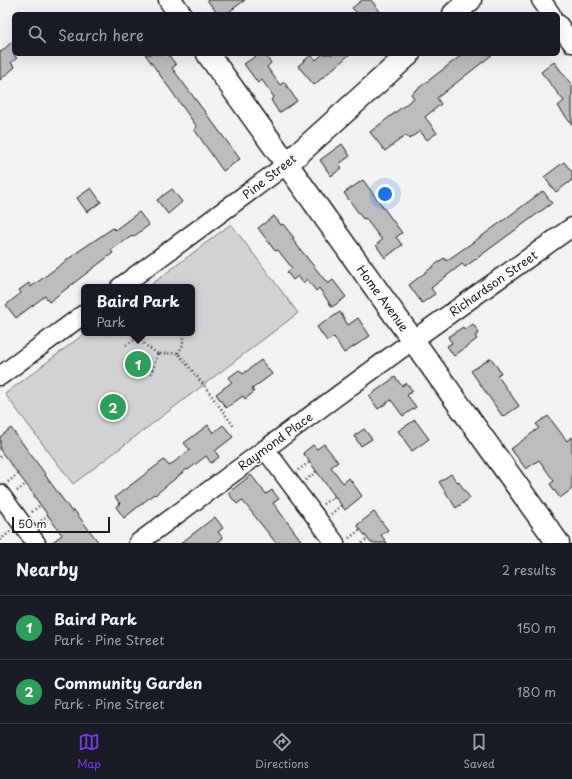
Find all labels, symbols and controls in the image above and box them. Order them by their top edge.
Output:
search box [12,12,560,56]
icon: search [26,23,48,45]
text: Search here [58,23,144,46]
street label: Pine Street [238,149,300,203]
your location [375,184,395,204]
street label: Richardson Street [445,246,541,320]
street label: Home Avenue [353,261,413,335]
popup [81,284,195,336]
text: Baird Park [96,289,180,312]
text: Park [96,312,126,331]
pin: 1 [125,349,151,379]
pin: 2 [100,392,126,422]
street label: Raymond Place [234,408,316,474]
scale bar [12,515,110,534]
text: 50 m [18,515,47,532]
text: Nearby [16,556,78,582]
text: 2 results [502,560,556,579]
text: Baird Park [54,607,137,630]
text: 1 [26,618,32,637]
text: 150 m [517,618,556,637]
text: Park · Pine Street [54,630,164,649]
text: Community Garden [54,671,202,694]
text: 2 [24,682,34,701]
text: 180 m [517,682,556,701]
text: Park · Pine Street [54,694,164,713]
tab: Map [77,731,101,772]
tab: Directions [255,731,309,772]
tab: Saved [463,731,495,772]

